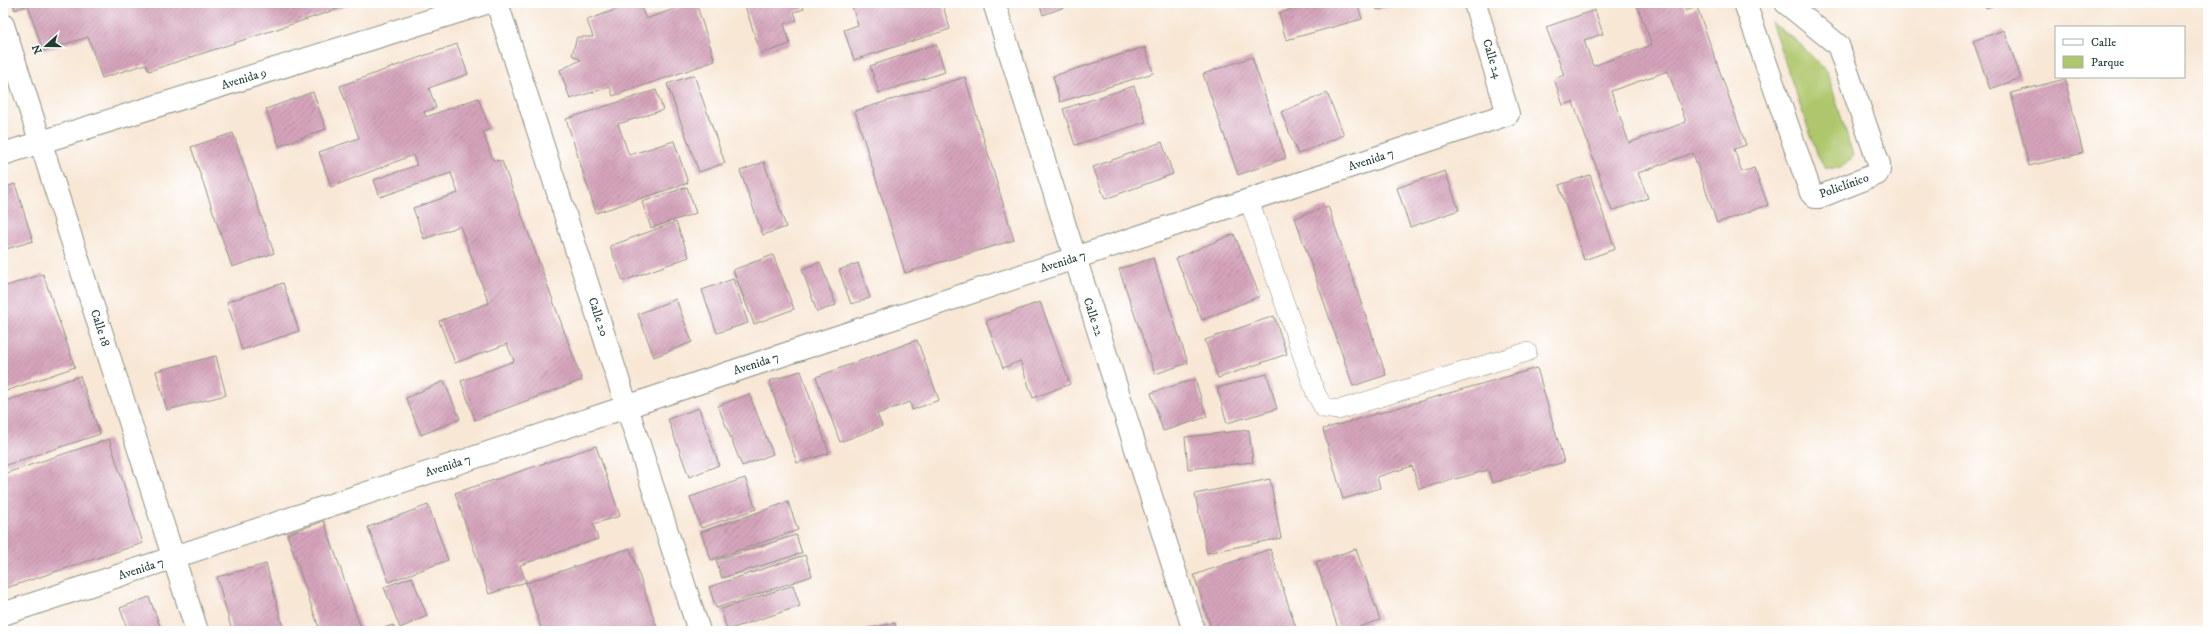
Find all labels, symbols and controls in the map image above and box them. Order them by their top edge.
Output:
north arrow [26,26,66,66]
legend [2055,26,2185,78]
text: Calle [2091,35,2116,50]
street label: Calle 24 [1479,37,1505,82]
text: N [29,43,46,56]
text: Parque [2091,55,2124,70]
street label: Avenida 9 [220,65,268,93]
street label: Avenida 7 [1346,146,1396,174]
street label: Policlínico [1817,170,1871,202]
street label: Avenida 7 [1038,248,1088,276]
street label: Calle 20 [585,296,611,338]
street label: Calle 22 [1080,296,1106,338]
street label: Calle 18 [87,308,113,348]
street label: Avenida 7 [731,350,781,378]
street label: Avenida 7 [423,452,473,480]
street label: Avenida 7 [116,555,166,583]

